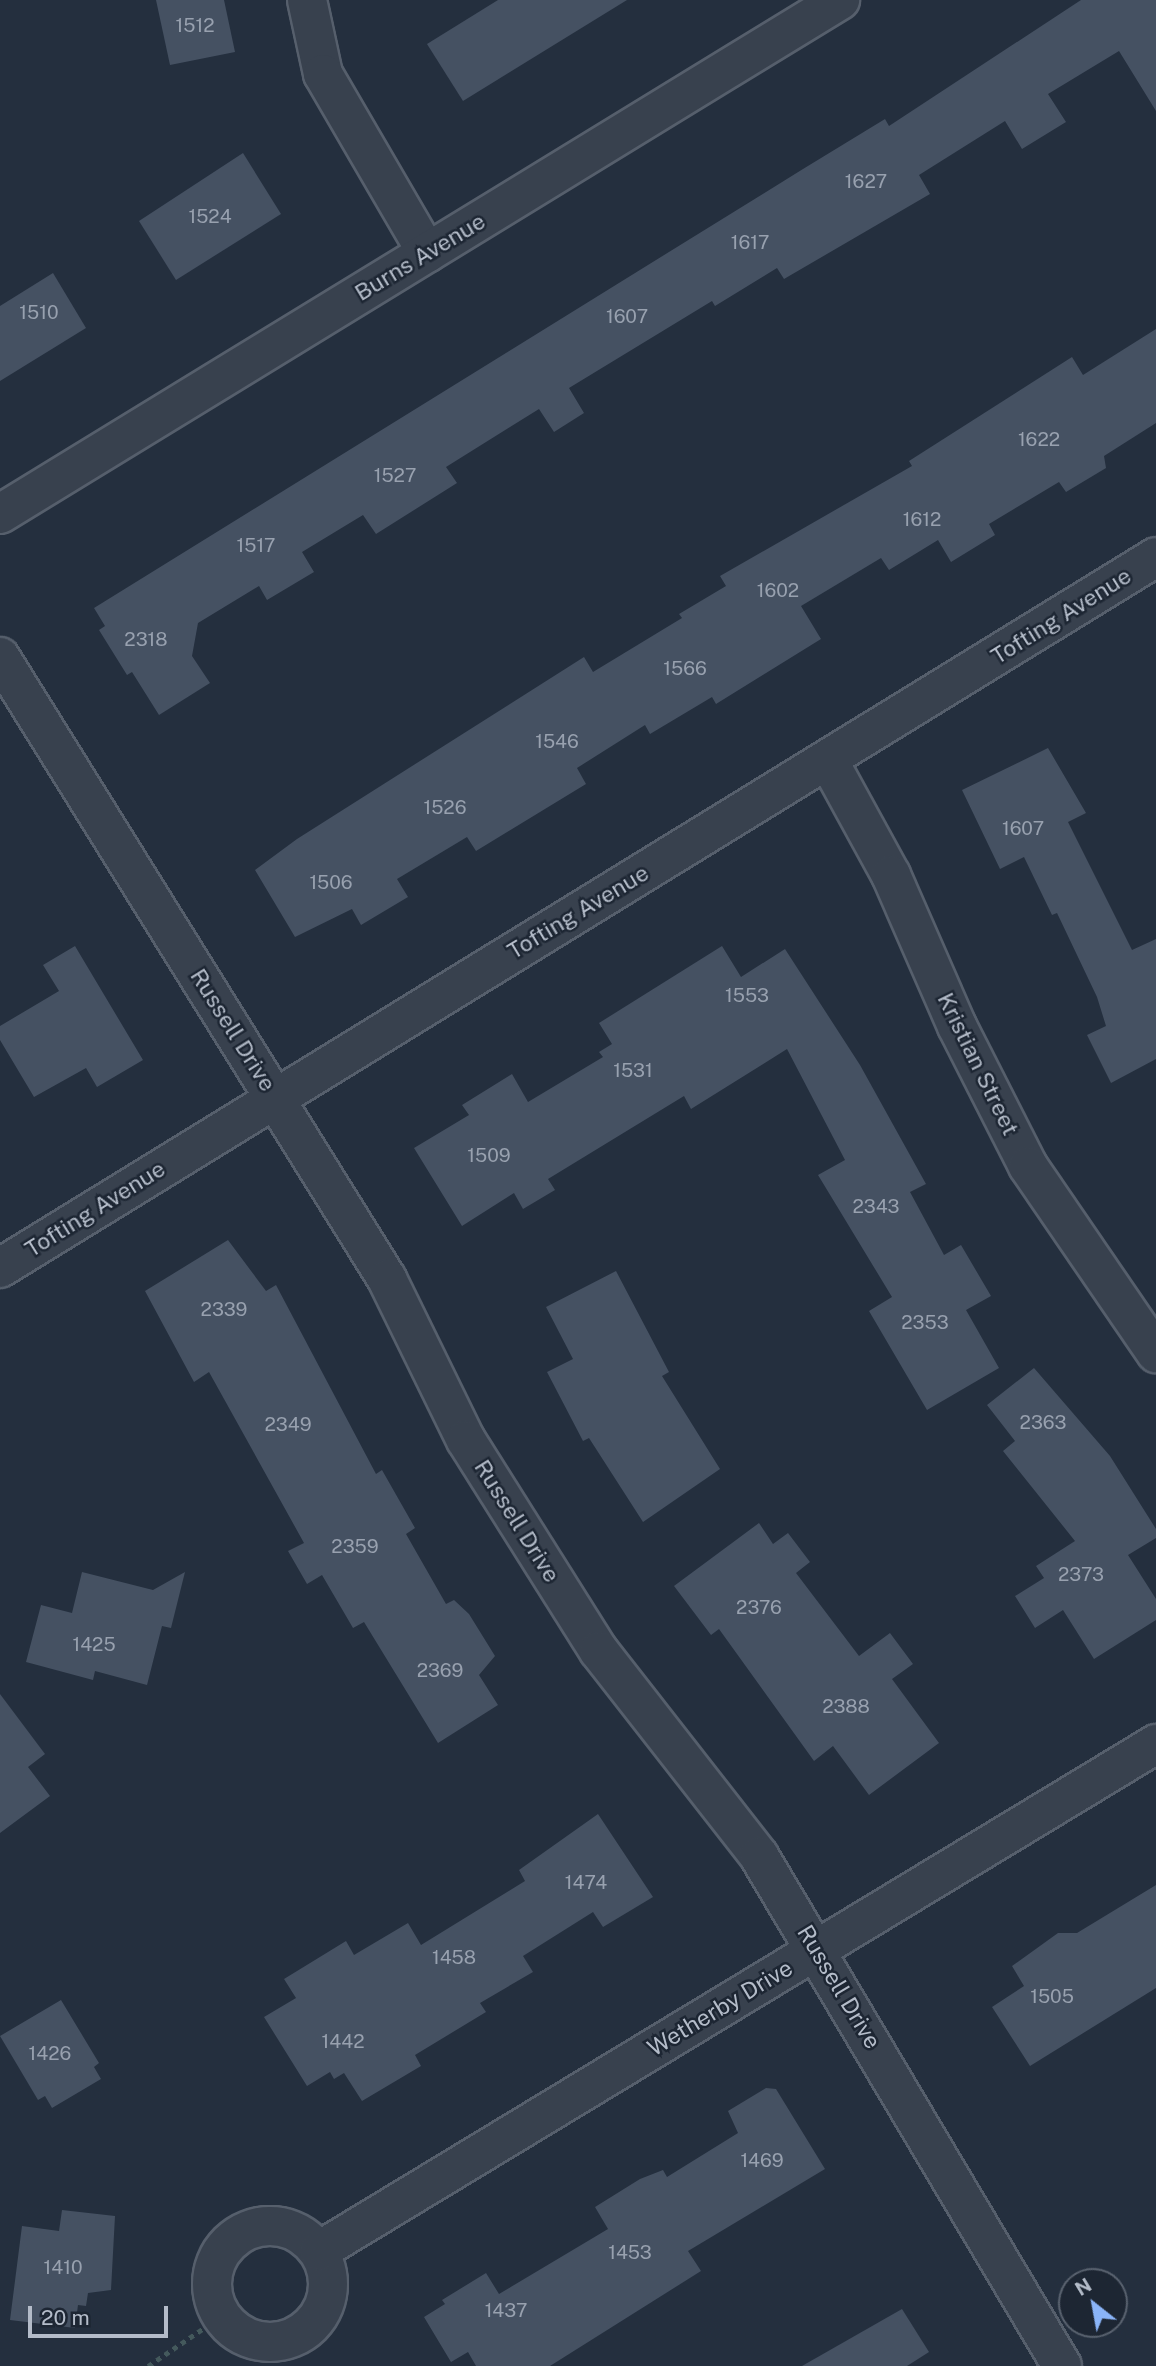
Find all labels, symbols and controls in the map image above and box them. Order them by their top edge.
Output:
house number: 1512 [176,15,214,37]
house number: 1627 [845,171,887,193]
house number: 1524 [188,206,232,228]
street label: Burns Avenue [350,207,490,307]
house number: 1617 [731,232,769,254]
house number: 1510 [19,302,59,324]
house number: 1607 [606,306,648,328]
house number: 1622 [1018,429,1060,451]
house number: 1527 [374,465,416,487]
house number: 1612 [903,509,941,531]
house number: 1517 [236,535,276,557]
street label: Tofting Avenue [986,562,1136,670]
house number: 1602 [757,580,799,602]
house number: 2318 [124,629,168,651]
house number: 1566 [663,658,707,680]
house number: 1546 [535,731,579,753]
house number: 1526 [423,797,467,819]
house number: 1607 [1002,818,1044,840]
street label: Tofting Avenue [502,859,654,965]
house number: 1506 [309,872,353,894]
street label: Russell Drive [184,964,282,1096]
house number: 1553 [725,985,769,1007]
street label: Kristian Street [932,988,1024,1140]
house number: 1531 [613,1060,653,1082]
house number: 1509 [467,1145,511,1167]
street label: Tofting Avenue [20,1155,170,1263]
house number: 2343 [852,1196,900,1218]
house number: 2339 [201,1299,247,1321]
house number: 2353 [901,1312,949,1334]
house number: 2363 [1020,1412,1066,1434]
house number: 2349 [264,1414,312,1436]
street label: Russell Drive [468,1455,566,1587]
house number: 2359 [331,1536,379,1558]
house number: 2373 [1058,1564,1104,1586]
house number: 2376 [736,1597,782,1619]
house number: 1425 [72,1634,116,1656]
house number: 2369 [417,1660,463,1682]
house number: 2388 [822,1696,870,1718]
house number: 1474 [565,1872,607,1894]
street label: Russell Drive [791,1920,887,2054]
house number: 1458 [432,1947,476,1969]
street label: Wetherby Drive [643,1954,797,2062]
house number: 1505 [1030,1986,1074,2008]
house number: 1442 [322,2031,364,2053]
house number: 1426 [29,2043,71,2065]
house number: 1469 [740,2150,784,2172]
house number: 1453 [608,2242,652,2264]
house number: 1410 [43,2257,83,2279]
north arrow [1058,2268,1128,2338]
text: N [1071,2273,1095,2300]
scale bar [32,2292,172,2336]
house number: 1437 [485,2300,527,2322]
text: 20 m [41,2305,90,2330]

